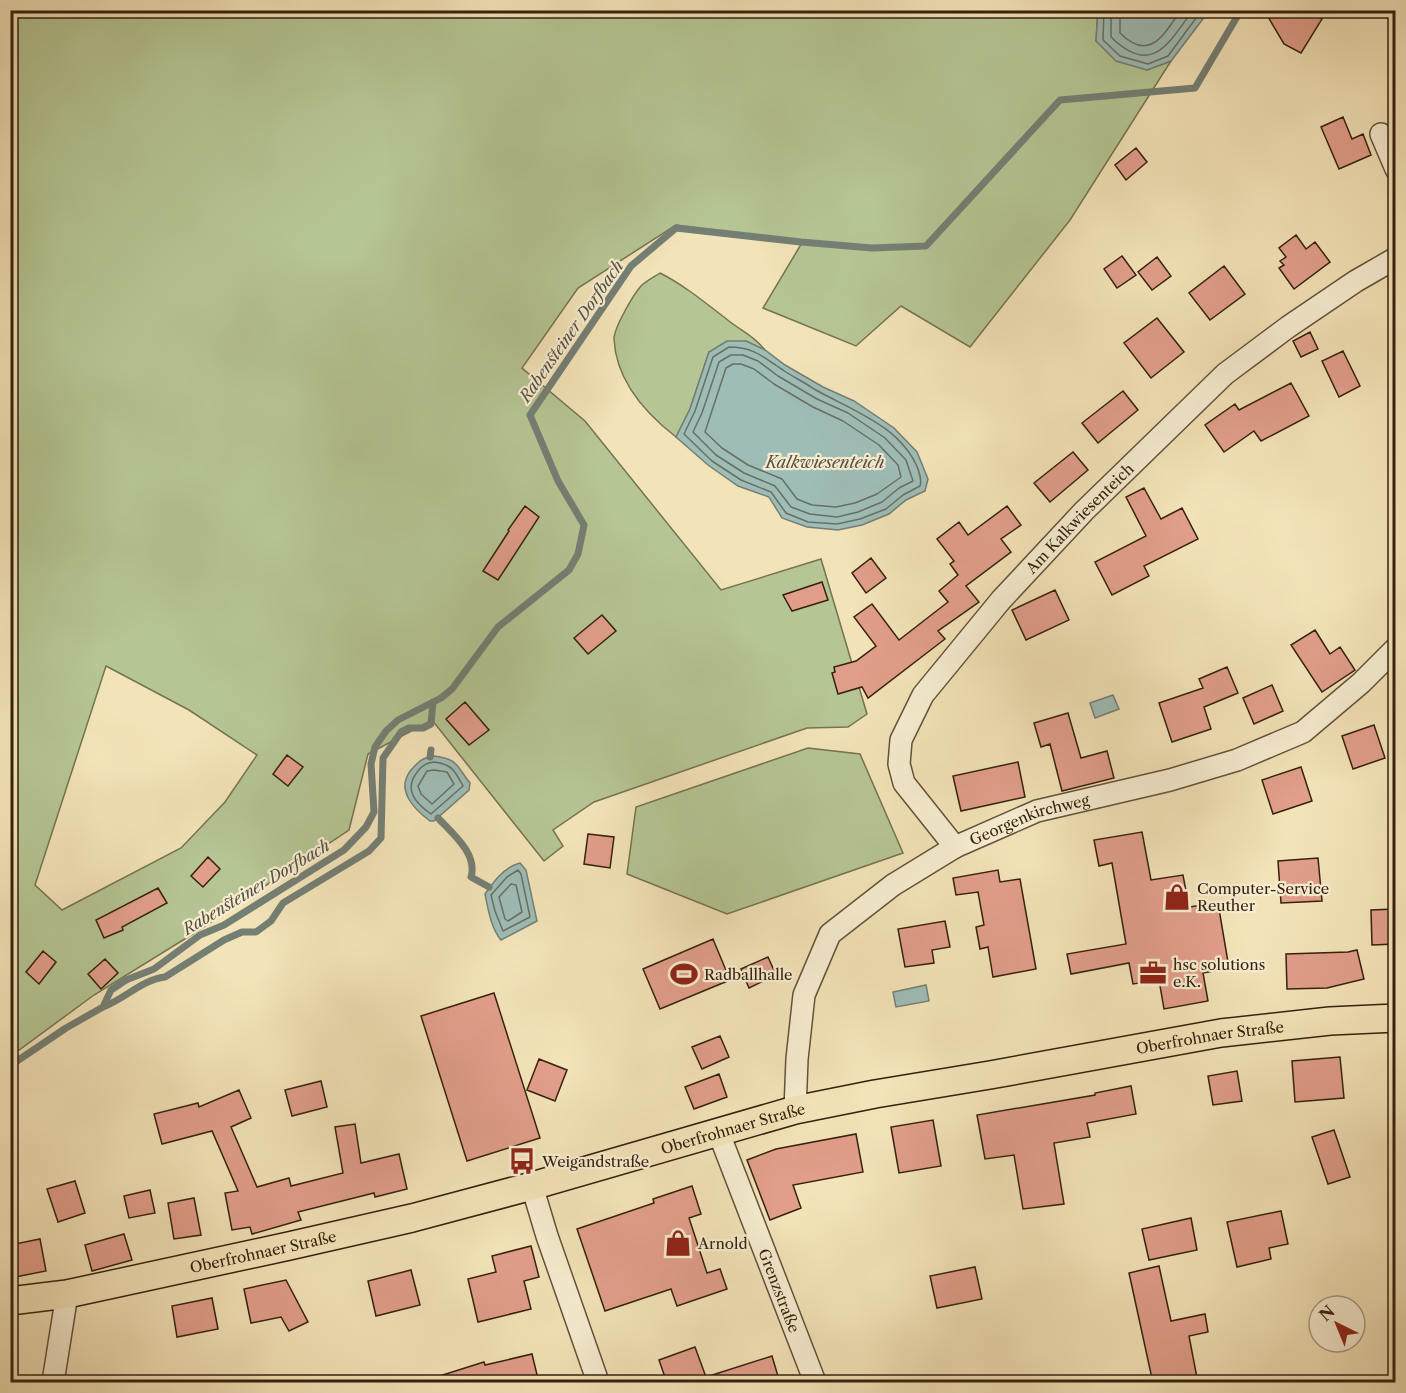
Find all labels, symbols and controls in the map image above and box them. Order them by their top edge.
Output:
water label: Rabensteiner Dorfbach [513,256,627,407]
water label: Kalkwiesenteich [764,452,884,472]
street label: Am Kalkwiesenteich [1021,458,1138,578]
street label: Georgenkirchweg [966,790,1091,849]
water label: Rabensteiner Dorfbach [177,835,333,940]
place label: Computer-Service Reuther [1197,879,1329,915]
shop icon: Computer-Service Reuther [1162,882,1192,912]
place label: hsc solutions e.K. [1173,955,1265,991]
office icon: hsc solutions e.K. [1138,958,1168,988]
sports icon: Radballhalle [669,959,699,989]
place label: Radballhalle [704,965,793,984]
street label: Oberfrohnaer Straße [1134,1017,1285,1058]
street label: Oberfrohnaer Straße [658,1099,807,1158]
bus stop icon: Weigandstraße [507,1146,537,1176]
place label: Weigandstraße [541,1152,649,1171]
street label: Oberfrohnaer Straße [188,1226,338,1277]
shop icon: Arnold [663,1228,693,1258]
place label: Arnold [697,1234,748,1253]
street label: Grenzstraße [755,1246,804,1335]
north arrow [1307,1294,1367,1354]
text: N [1315,1301,1339,1325]

